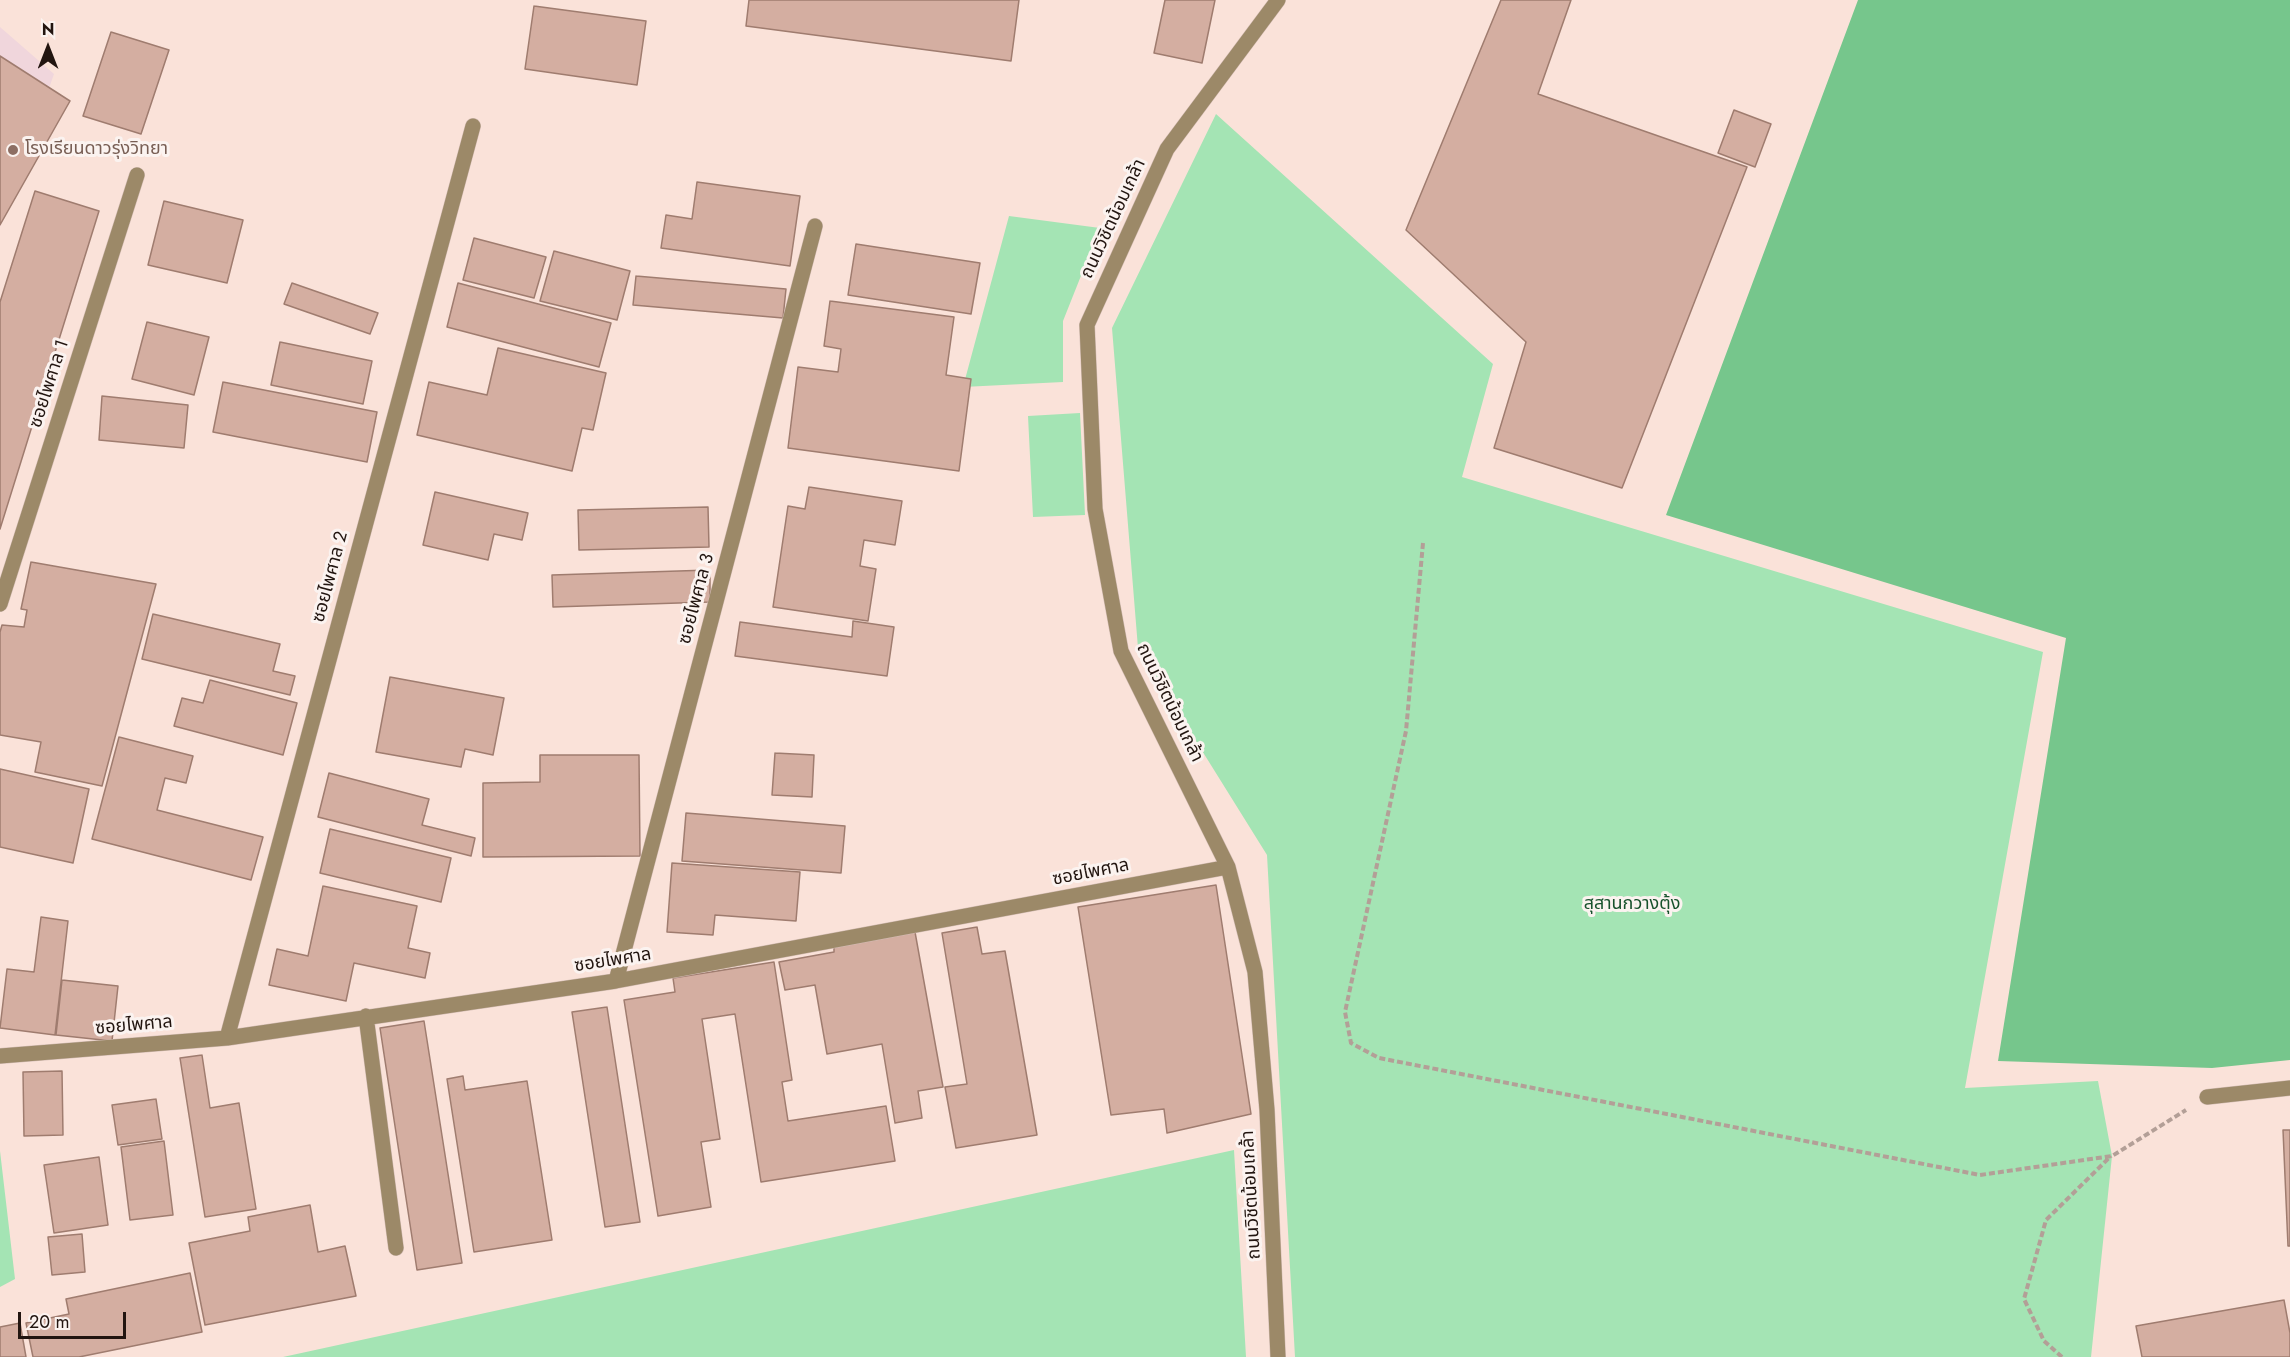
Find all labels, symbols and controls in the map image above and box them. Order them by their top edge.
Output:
north arrow [18,18,78,78]
text: N [42,18,54,41]
place label: โรงเรียนดาวรุ่งวิทยา [25,139,168,161]
marker: โรงเรียนดาวรุ่งวิทยา [6,143,20,157]
street label: ถนนวิชิตน้อมเกล้า [1077,156,1151,282]
street label: ซอยไพศาล 1 [26,337,74,431]
street label: ซอยไพศาล 2 [309,529,353,625]
street label: ซอยไพศาล 3 [675,551,719,647]
street label: ถนนวิชิตน้อมเกล้า [1131,640,1207,766]
street label: ซอยไพศาล [1051,855,1131,891]
park label: สุสานกวางตุ้ง [1584,894,1680,916]
street label: ซอยไพศาล [573,944,653,978]
street label: ซอยไพศาล [94,1012,174,1040]
street label: ถนนวิชิตน้อมเกล้า [1238,1130,1266,1260]
scale bar [21,1300,129,1338]
text: 20 m [29,1309,69,1335]

